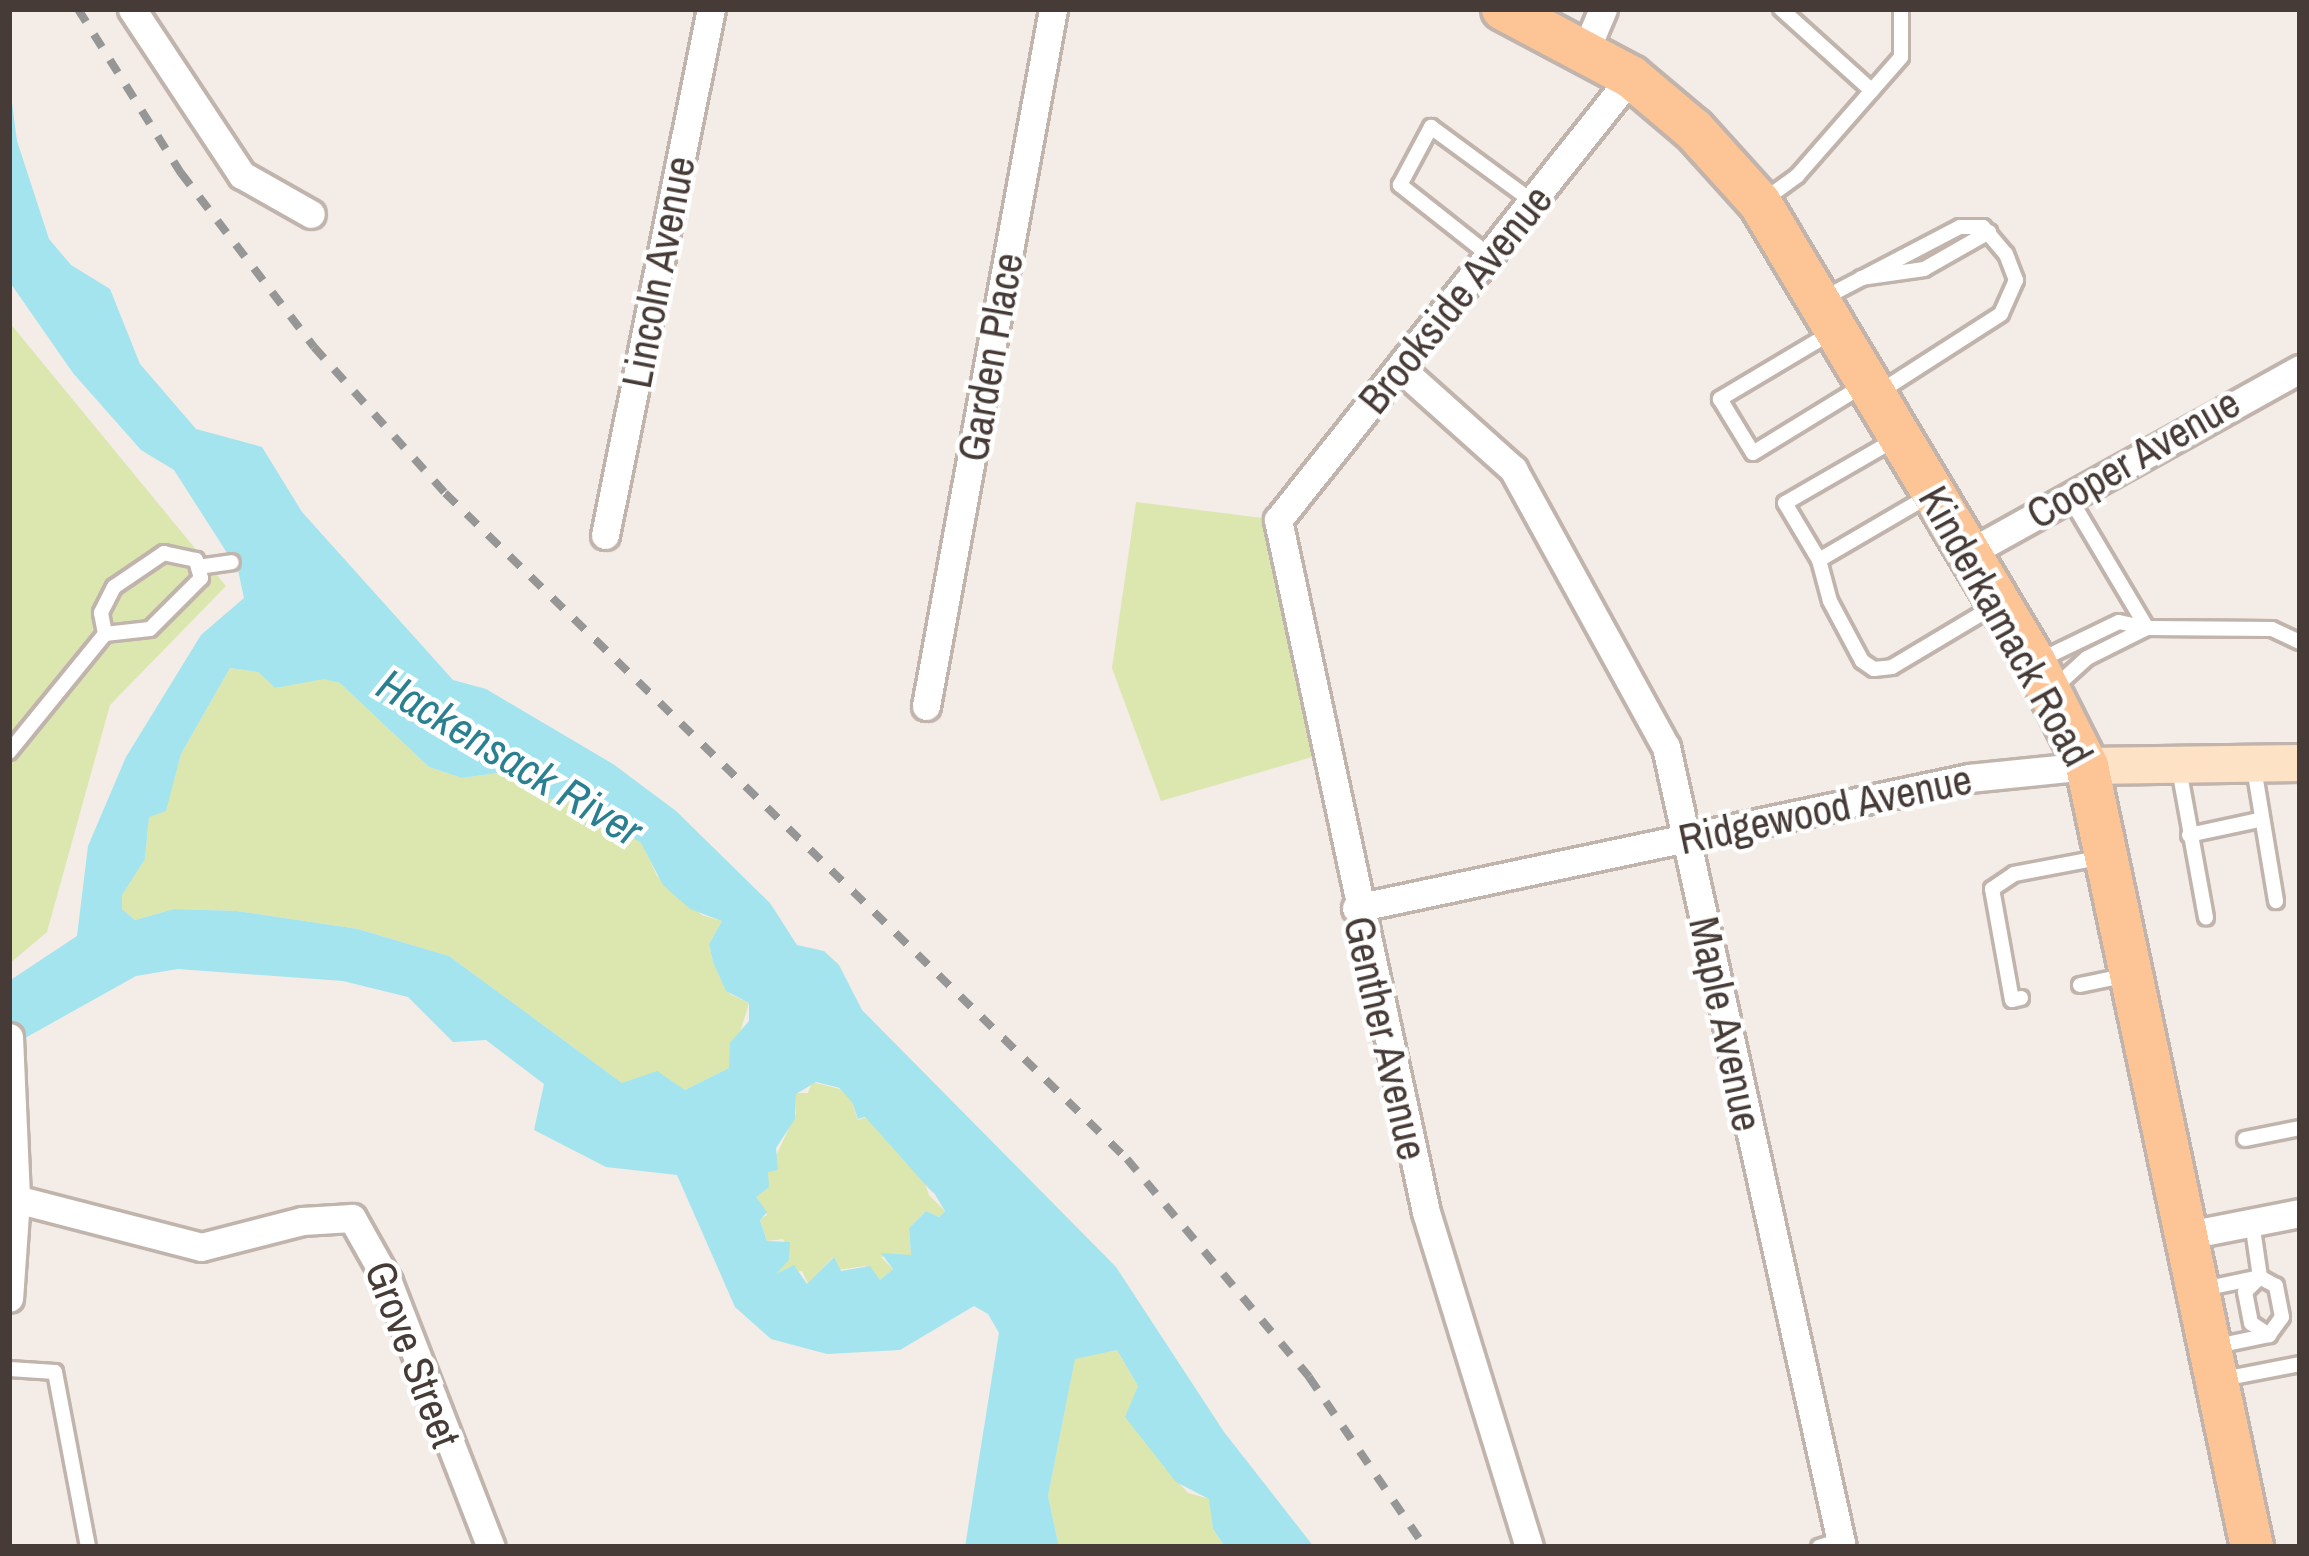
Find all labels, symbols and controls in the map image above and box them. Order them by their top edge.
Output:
street label: Lincoln Avenue [611,151,705,393]
street label: Brookside Avenue [1347,174,1563,424]
street label: Garden Place [947,249,1033,465]
street label: Cooper Avenue [2017,376,2249,540]
street label: Kinderkamack Road [1908,477,2104,775]
water label: Hackensack River [368,657,652,857]
street label: Ridgewood Avenue [1673,753,1977,865]
street label: Genther Avenue [1333,910,1439,1166]
street label: Maple Avenue [1679,911,1773,1137]
street label: Grove Street [354,1254,472,1454]

